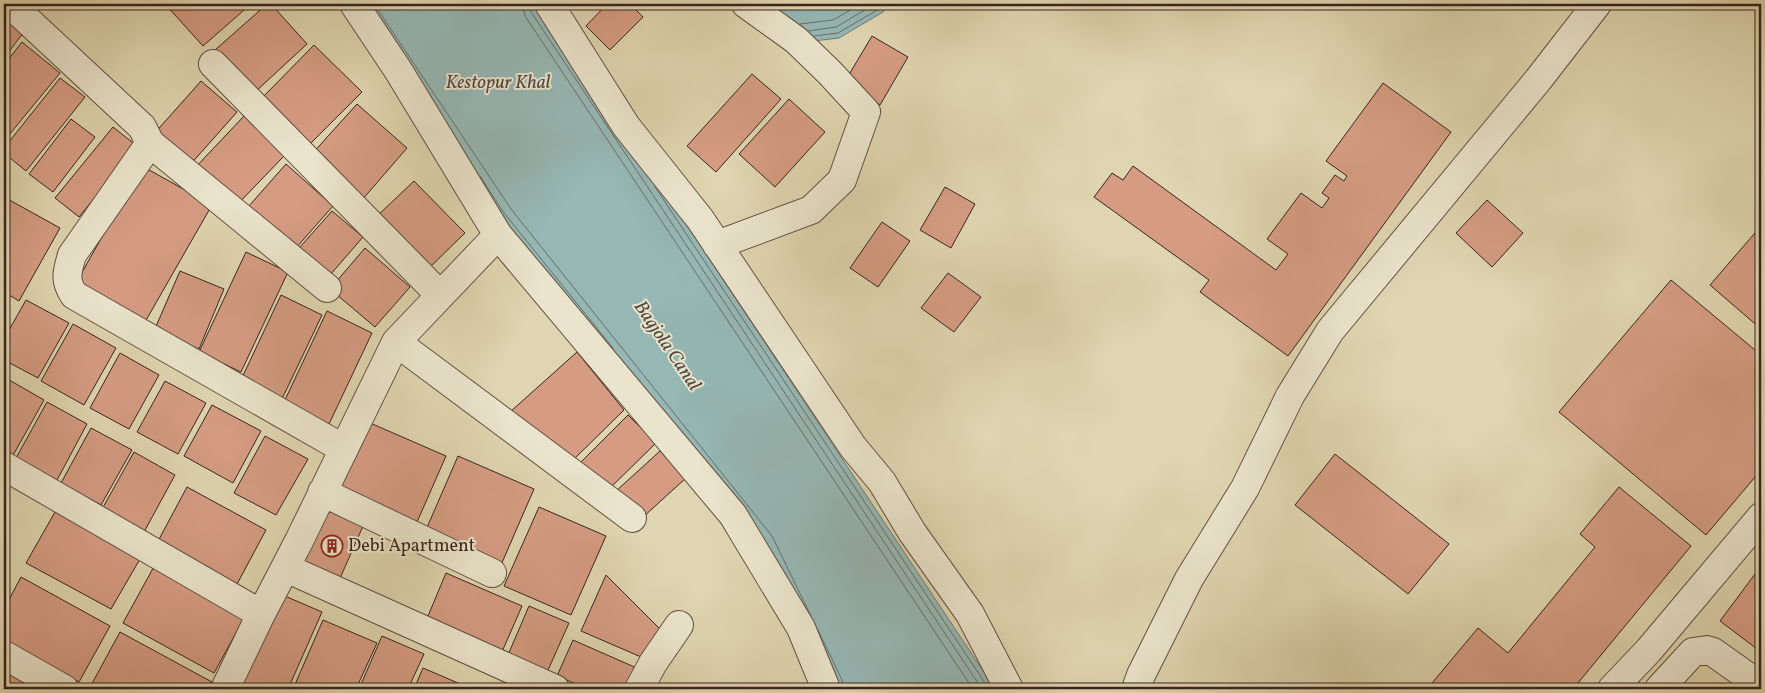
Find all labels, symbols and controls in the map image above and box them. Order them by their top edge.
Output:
water label: Kestopur Khal [446,70,551,96]
water label: Bagjola Canal [627,296,707,396]
building icon: Debi Apartment [320,534,344,558]
place label: Debi Apartment [348,534,475,559]

